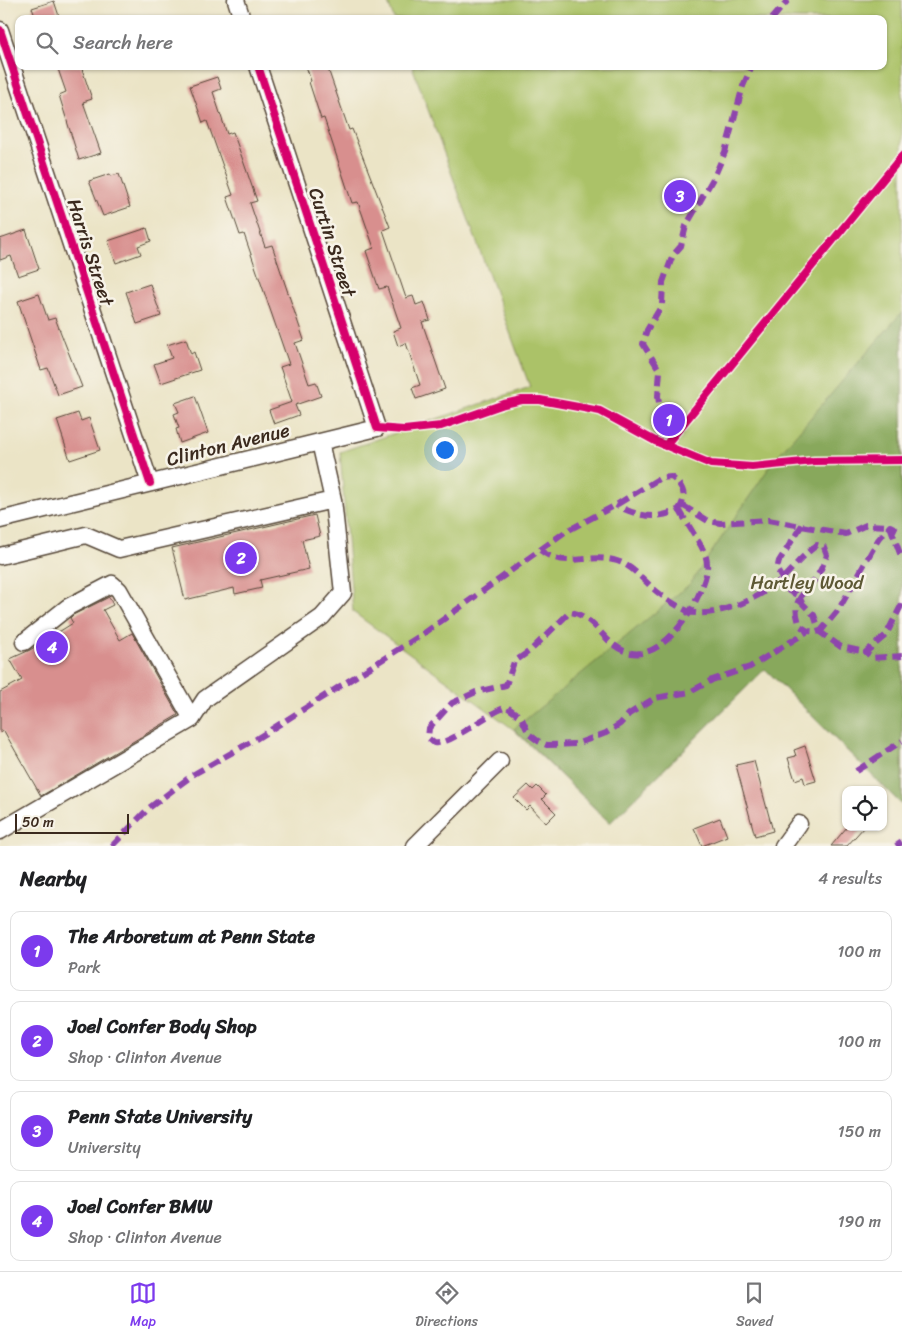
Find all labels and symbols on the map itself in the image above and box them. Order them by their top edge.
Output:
pin: 3 [664,177,696,215]
street label: Curtin Street [299,183,366,302]
street label: Harris Street [58,194,124,311]
pin: 1 [653,401,685,439]
street label: Clinton Avenue [163,413,293,476]
your location [432,437,458,463]
pin: 2 [225,539,257,577]
park label: Hartley Wood [751,566,864,599]
pin: 4 [36,628,68,666]
scale bar [15,811,129,834]

